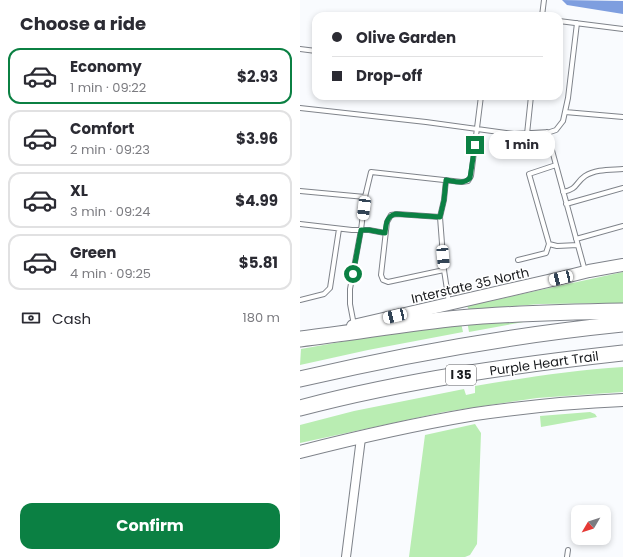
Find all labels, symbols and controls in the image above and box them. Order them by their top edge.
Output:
text: Choose a ride [20,11,146,36]
text: Olive Garden [356,27,456,48]
text: Economy [70,56,142,77]
icon: car [22,58,58,94]
text: Drop-off [356,65,422,86]
text: $2.93 [237,66,278,87]
text: 1 min · 09:22 [70,78,146,97]
text: Comfort [70,118,134,139]
icon: car [22,120,58,156]
text: $3.96 [236,128,278,149]
callout: 1 min [489,131,555,159]
text: 1 min [505,135,539,154]
route end [466,136,484,154]
text: 2 min · 09:23 [70,140,150,159]
text: XL [70,180,88,201]
icon: car [22,182,58,218]
text: $4.99 [235,190,278,211]
car [357,195,371,221]
text: 3 min · 09:24 [70,202,151,221]
text: Green [70,242,116,263]
icon: car [22,244,58,280]
car [436,245,450,269]
text: $5.81 [239,252,278,273]
street label: Interstate 35 North [409,263,531,308]
text: 4 min · 09:25 [70,264,151,283]
route start [344,265,362,283]
car [548,269,574,287]
icon: cash [20,307,42,329]
car [382,307,408,325]
text: Cash [52,308,91,329]
text: 180 m [243,308,280,327]
street label: Purple Heart Trail [488,346,600,381]
road number: I 35 [446,365,476,385]
button: Confirm [20,503,280,549]
north arrow [571,505,611,545]
map controls [571,505,611,545]

